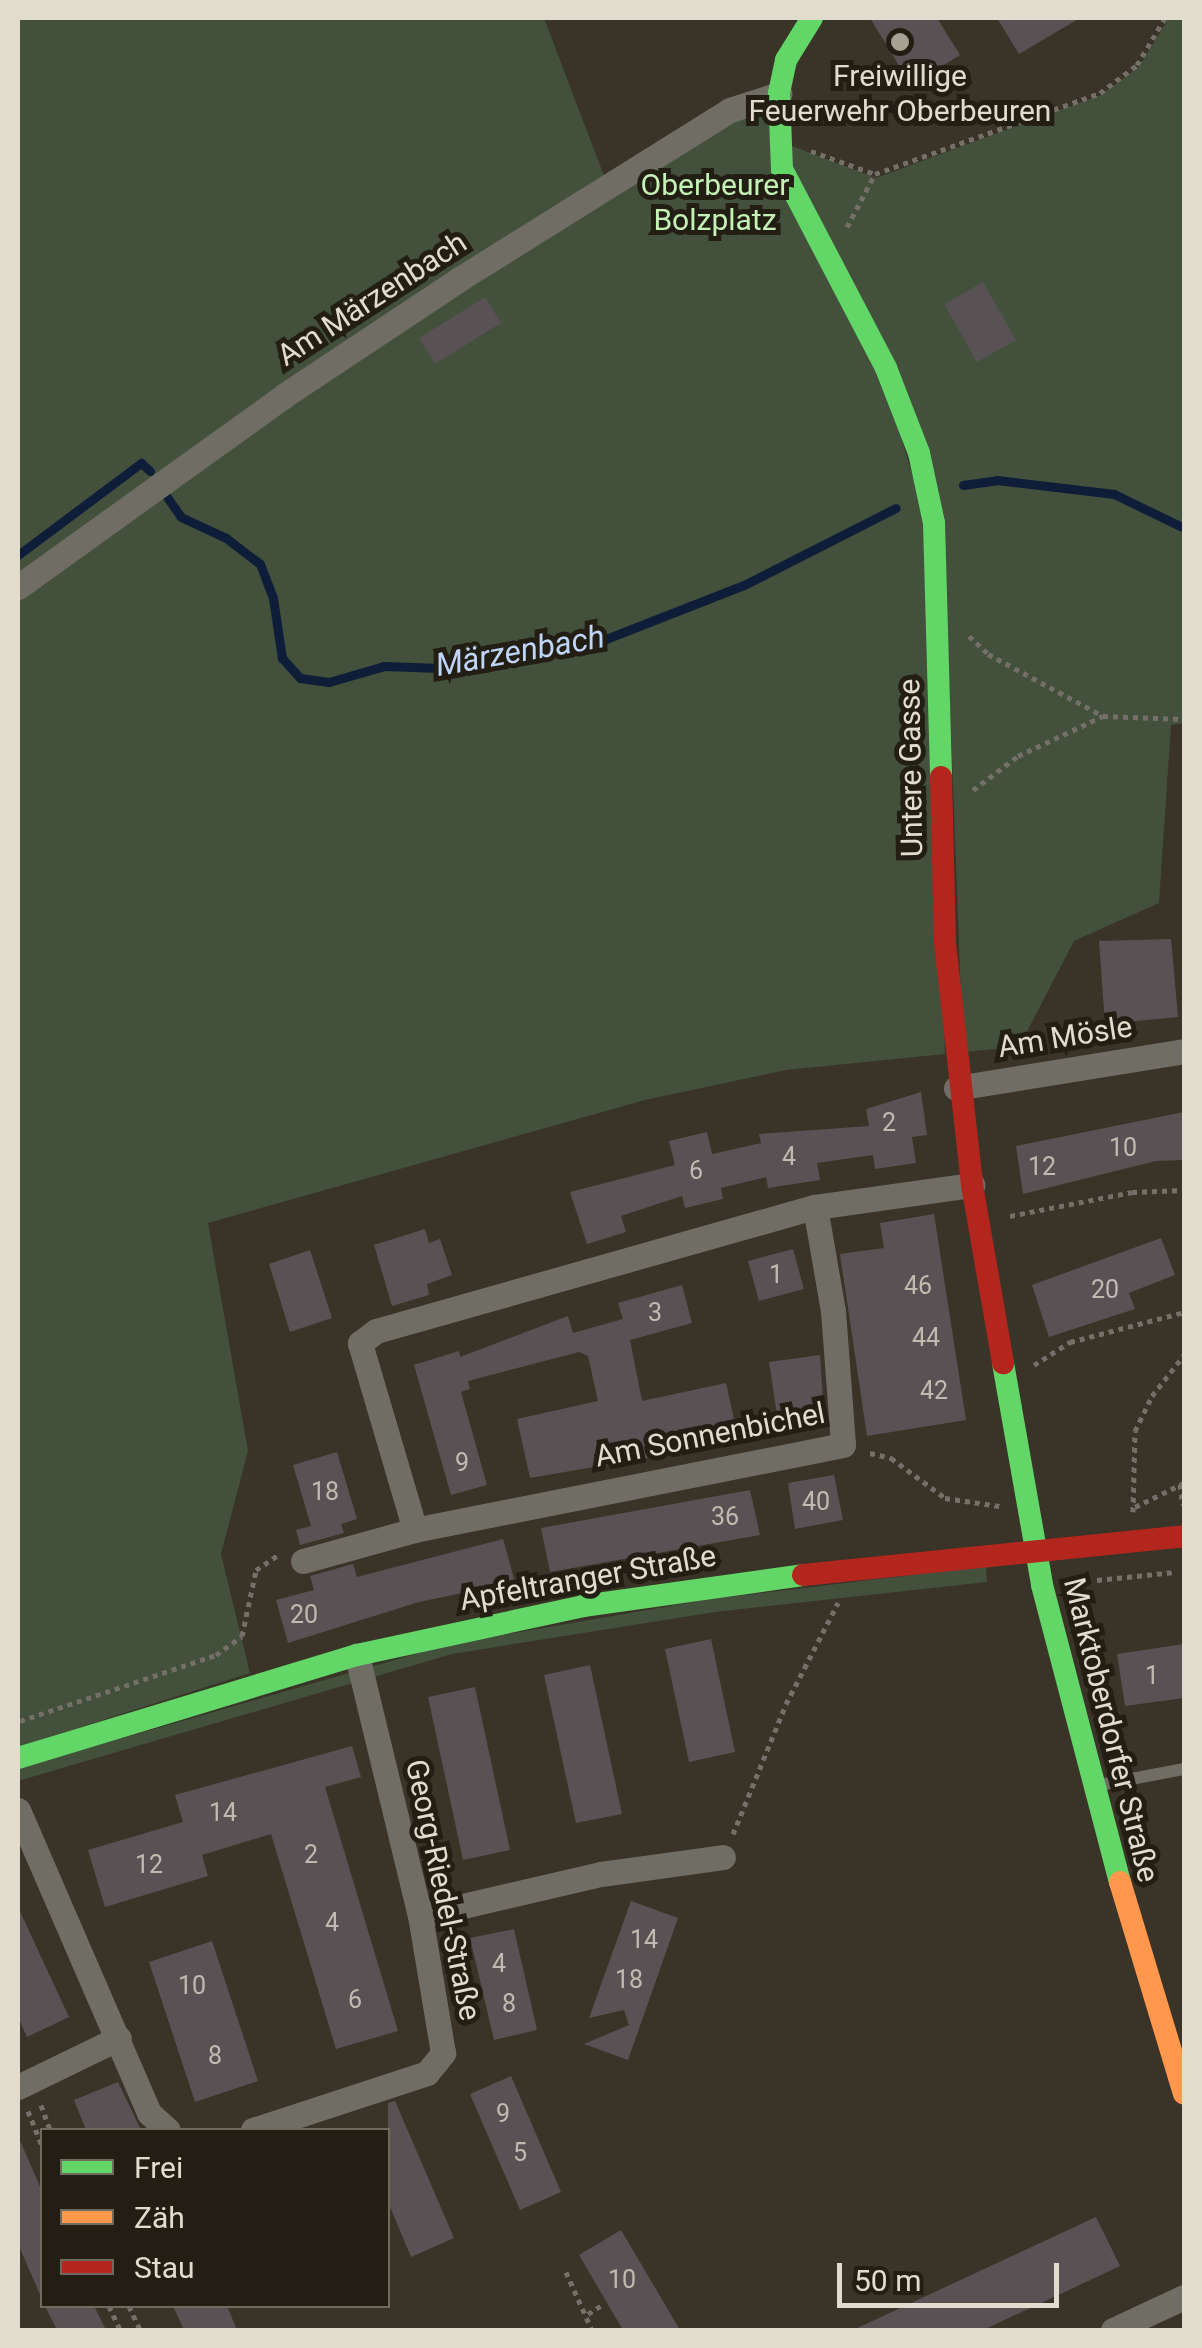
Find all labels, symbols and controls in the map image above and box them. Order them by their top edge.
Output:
marker: Freiwillige Feuerwehr Oberbeuren [889,31,911,53]
place label: Freiwillige Feuerwehr Oberbeuren [749,58,1051,128]
park label: Oberbeurer Bolzplatz [641,167,789,238]
street label: Am Märzenbach [271,224,473,374]
water label: Märzenbach [433,617,607,685]
street label: Untere Gasse [891,678,931,858]
street label: Am Mösle [995,1009,1135,1065]
house number: 2 [882,1108,896,1138]
house number: 10 [1109,1133,1137,1163]
house number: 4 [782,1142,796,1172]
house number: 12 [1028,1152,1056,1182]
house number: 6 [689,1156,703,1186]
house number: 1 [769,1260,783,1290]
house number: 46 [904,1271,932,1301]
house number: 20 [1091,1275,1119,1305]
house number: 3 [648,1298,662,1328]
house number: 44 [912,1323,940,1353]
house number: 42 [920,1376,948,1406]
street label: Am Sonnenbichel [592,1395,828,1475]
house number: 9 [455,1448,469,1478]
house number: 18 [311,1477,339,1507]
house number: 40 [802,1487,830,1517]
house number: 36 [711,1502,739,1532]
street label: Apfeltranger Straße [457,1538,719,1618]
street label: Marktoberdorfer Straße [1056,1574,1166,1886]
house number: 20 [290,1600,318,1630]
house number: 1 [1145,1661,1159,1691]
street label: Georg-Riedel-Straße [398,1756,488,2024]
house number: 14 [209,1798,237,1828]
house number: 2 [304,1840,318,1870]
house number: 12 [135,1850,163,1880]
house number: 4 [325,1908,339,1938]
house number: 14 [630,1925,658,1955]
house number: 4 [492,1949,506,1979]
house number: 18 [615,1965,643,1995]
house number: 10 [178,1971,206,2001]
house number: 6 [348,1985,362,2015]
house number: 8 [502,1989,516,2019]
house number: 8 [208,2041,222,2071]
house number: 9 [496,2099,510,2129]
legend [40,2128,390,2308]
house number: 5 [513,2138,527,2168]
text: Frei [134,2150,183,2185]
text: Zäh [134,2200,185,2235]
scale bar [842,2243,1064,2305]
text: Stau [134,2250,194,2285]
text: 50 m [854,2263,921,2298]
house number: 10 [608,2265,636,2295]

